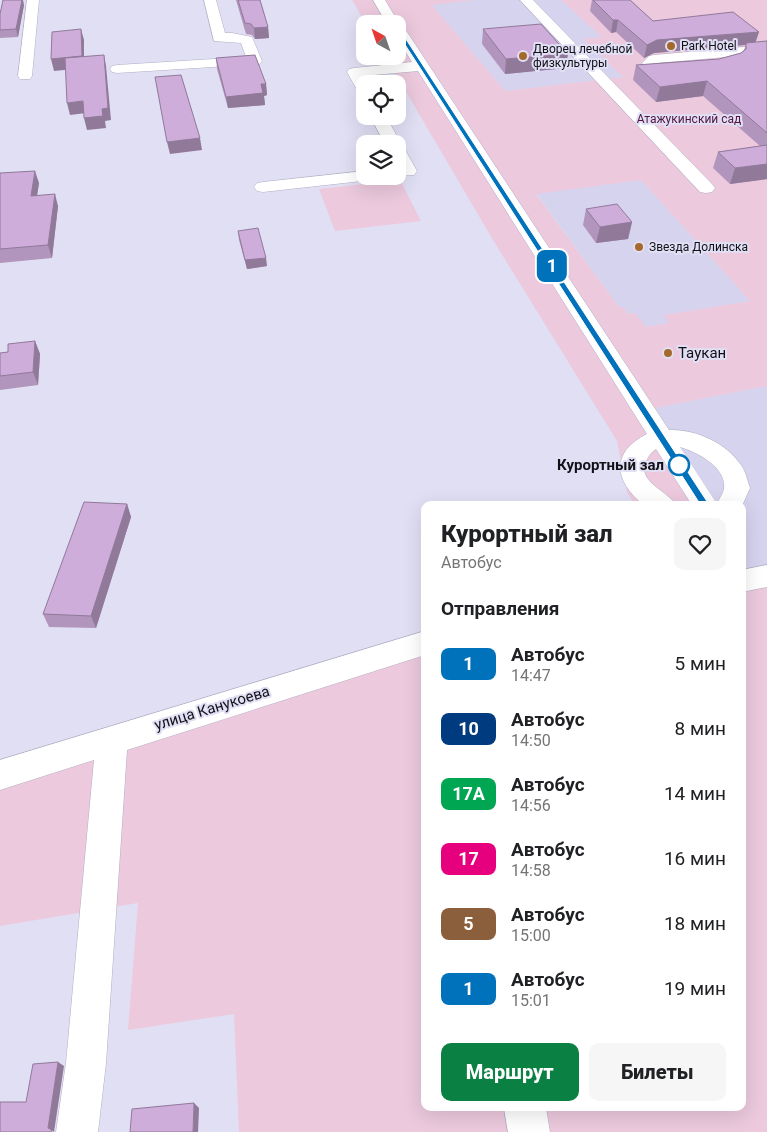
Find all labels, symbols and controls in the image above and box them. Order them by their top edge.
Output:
north arrow [356,15,406,65]
map controls [356,15,406,185]
place label: Park Hotel [681,39,737,53]
marker: Park Hotel [665,40,677,52]
place label: Дворец лечебной физкультуры [533,42,632,70]
marker: Дворец лечебной физкультуры [517,50,529,62]
button: locate [356,75,406,125]
park label: Атажукинский сад [637,112,741,126]
button: layers [356,135,406,185]
place label: Звезда Долинска [649,240,748,254]
marker: Звезда Долинска [633,241,645,253]
line badge: 1 [536,250,568,282]
text: 1 [547,255,557,276]
place label: Таукан [678,344,726,362]
marker: Таукан [662,347,674,359]
marker: Курортный зал [668,454,690,476]
place label: Курортный зал [557,456,664,474]
button: heart [674,518,726,570]
text: Курортный зал [441,520,613,548]
text: Автобус [441,553,502,572]
text: Отправления [441,597,559,620]
text: Автобус [511,643,585,666]
text: 5 мин [675,652,726,675]
text: 1 [463,653,474,674]
text: 14:47 [511,666,551,685]
street label: улица Канукоева [152,682,272,734]
text: Автобус [511,708,585,731]
text: 8 мин [675,717,726,740]
text: 10 [458,718,479,739]
text: 14:50 [511,731,551,750]
text: Автобус [511,773,585,796]
text: 14 мин [664,782,726,805]
text: 17А [452,783,485,804]
text: 14:56 [511,796,551,815]
text: Автобус [511,838,585,861]
text: 16 мин [664,847,726,870]
text: 17 [458,848,479,869]
text: 14:58 [511,861,551,880]
text: Автобус [511,903,585,926]
text: 18 мин [664,912,726,935]
text: 5 [463,913,474,934]
text: 15:00 [511,926,551,945]
text: Автобус [511,968,585,991]
text: 19 мин [664,977,726,1000]
text: 1 [463,978,474,999]
text: 15:01 [511,991,551,1010]
button: Маршрут [441,1043,579,1101]
button: Билеты [589,1043,726,1101]

